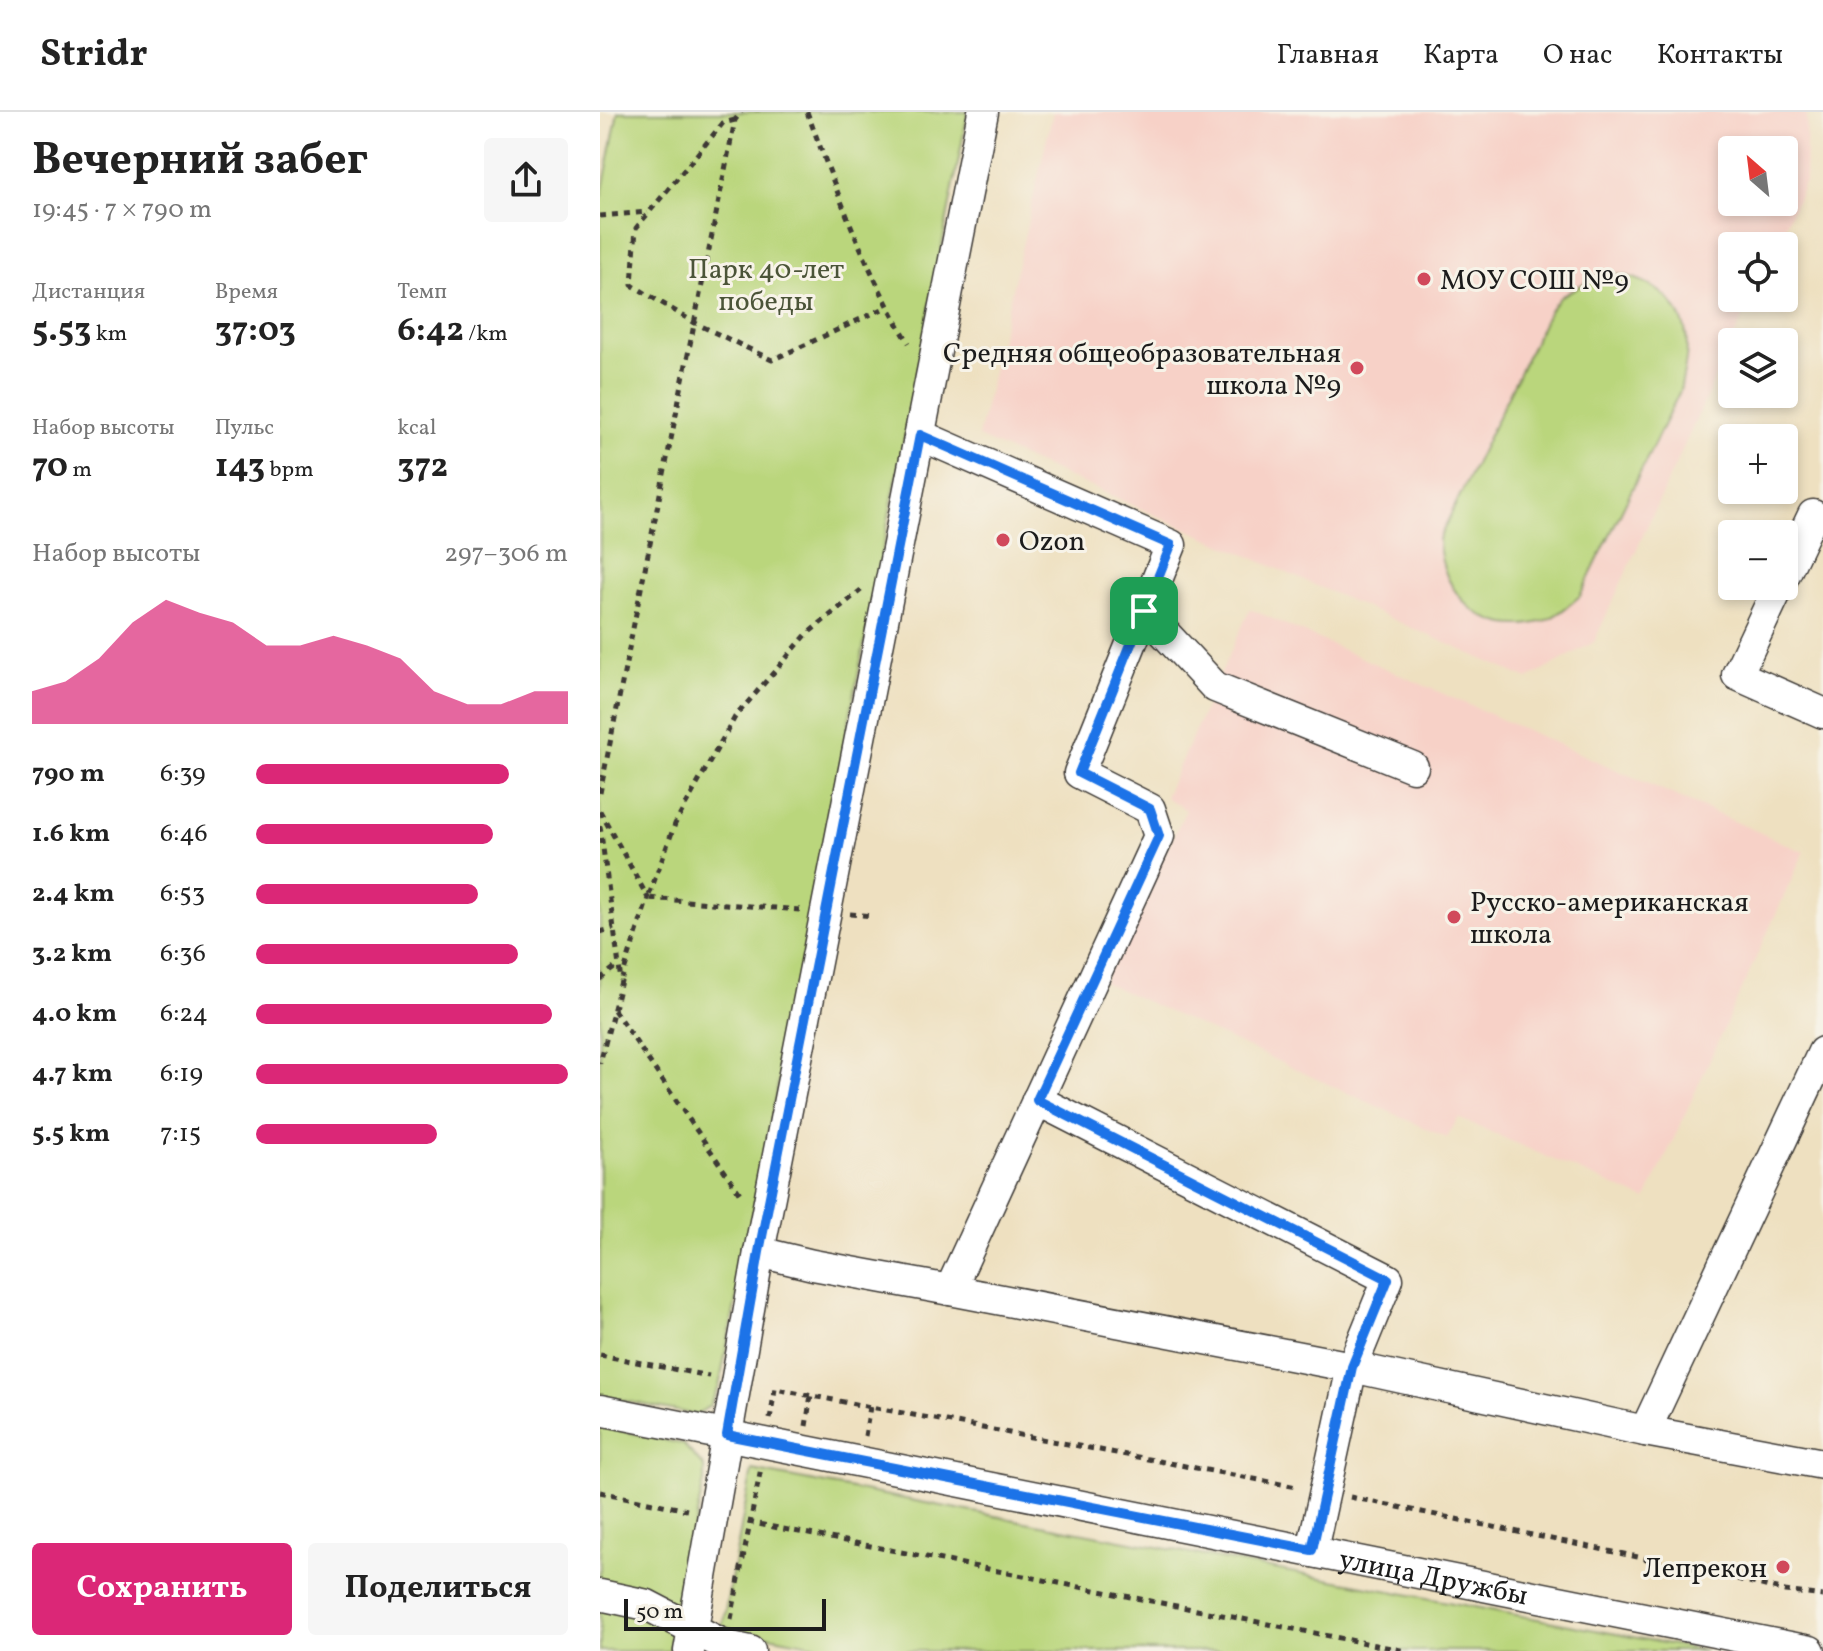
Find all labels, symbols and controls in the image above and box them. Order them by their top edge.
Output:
text: Stridr [40,29,148,82]
text: Главная [1277,36,1379,75]
text: Карта [1423,36,1499,75]
text: О нас [1543,36,1613,75]
text: Контакты [1657,36,1783,75]
text: Вечерний забег [32,131,368,192]
north arrow [1718,136,1798,216]
map controls [1718,136,1798,600]
button: share [484,138,568,222]
text: 19:45 · 7 × 790 m [32,192,212,228]
button: locate [1718,232,1798,312]
park label: Парк 40-лет победы [688,251,844,322]
place label: МОУ СОШ №9 [1440,262,1629,301]
marker: МОУ СОШ №9 [1415,270,1433,288]
text: Дистанция [32,277,145,308]
text: Время [215,277,278,308]
text: Темп [397,277,447,308]
text: 5.53 [32,308,91,355]
text: 37:03 [215,308,296,355]
text: 6:42 [397,308,464,355]
text: km [91,319,127,350]
text: /km [464,319,508,350]
button: layers [1718,328,1798,408]
place label: Средняя общеобразовательная школа №9 [943,335,1341,406]
marker: Средняя общеобразовательная школа №9 [1348,359,1366,377]
text: Набор высоты [32,413,175,444]
text: Пульс [215,413,274,444]
text: kcal [397,413,436,444]
button: + [1718,424,1798,504]
text: 70 [32,444,68,491]
text: 143 [215,444,265,491]
text: 372 [397,444,448,491]
text: m [68,455,92,486]
text: bpm [265,455,314,486]
button: − [1718,520,1798,600]
place label: Ozon [1019,523,1085,562]
marker: Ozon [994,531,1012,549]
text: Набор высоты [32,536,200,572]
text: 297–306 m [444,536,568,572]
pin [1110,577,1178,645]
icon: arrive [1122,589,1166,633]
text: 790 m [32,756,105,792]
text: 6:39 [160,756,206,792]
text: 1.6 km [32,816,110,852]
text: 6:46 [160,816,208,852]
text: 2.4 km [32,876,115,912]
text: 6:53 [160,876,205,912]
place label: Русско-американская школа [1470,884,1749,955]
marker: Русско-американская школа [1445,908,1463,926]
text: 3.2 km [32,936,112,972]
text: 6:36 [160,936,206,972]
text: 4.0 km [32,996,117,1032]
text: 6:24 [160,996,208,1032]
text: 4.7 km [32,1056,113,1092]
text: 6:19 [160,1056,203,1092]
text: 5.5 km [32,1116,110,1152]
text: 7:15 [160,1116,201,1152]
street label: улица Дружбы [1335,1541,1531,1616]
button: Сохранить [32,1543,292,1635]
button: Поделиться [308,1543,568,1635]
place label: Лепрекон [1643,1550,1767,1589]
marker: Лепрекон [1774,1558,1792,1576]
scale bar [624,1595,826,1631]
text: 50 m [636,1597,683,1628]

